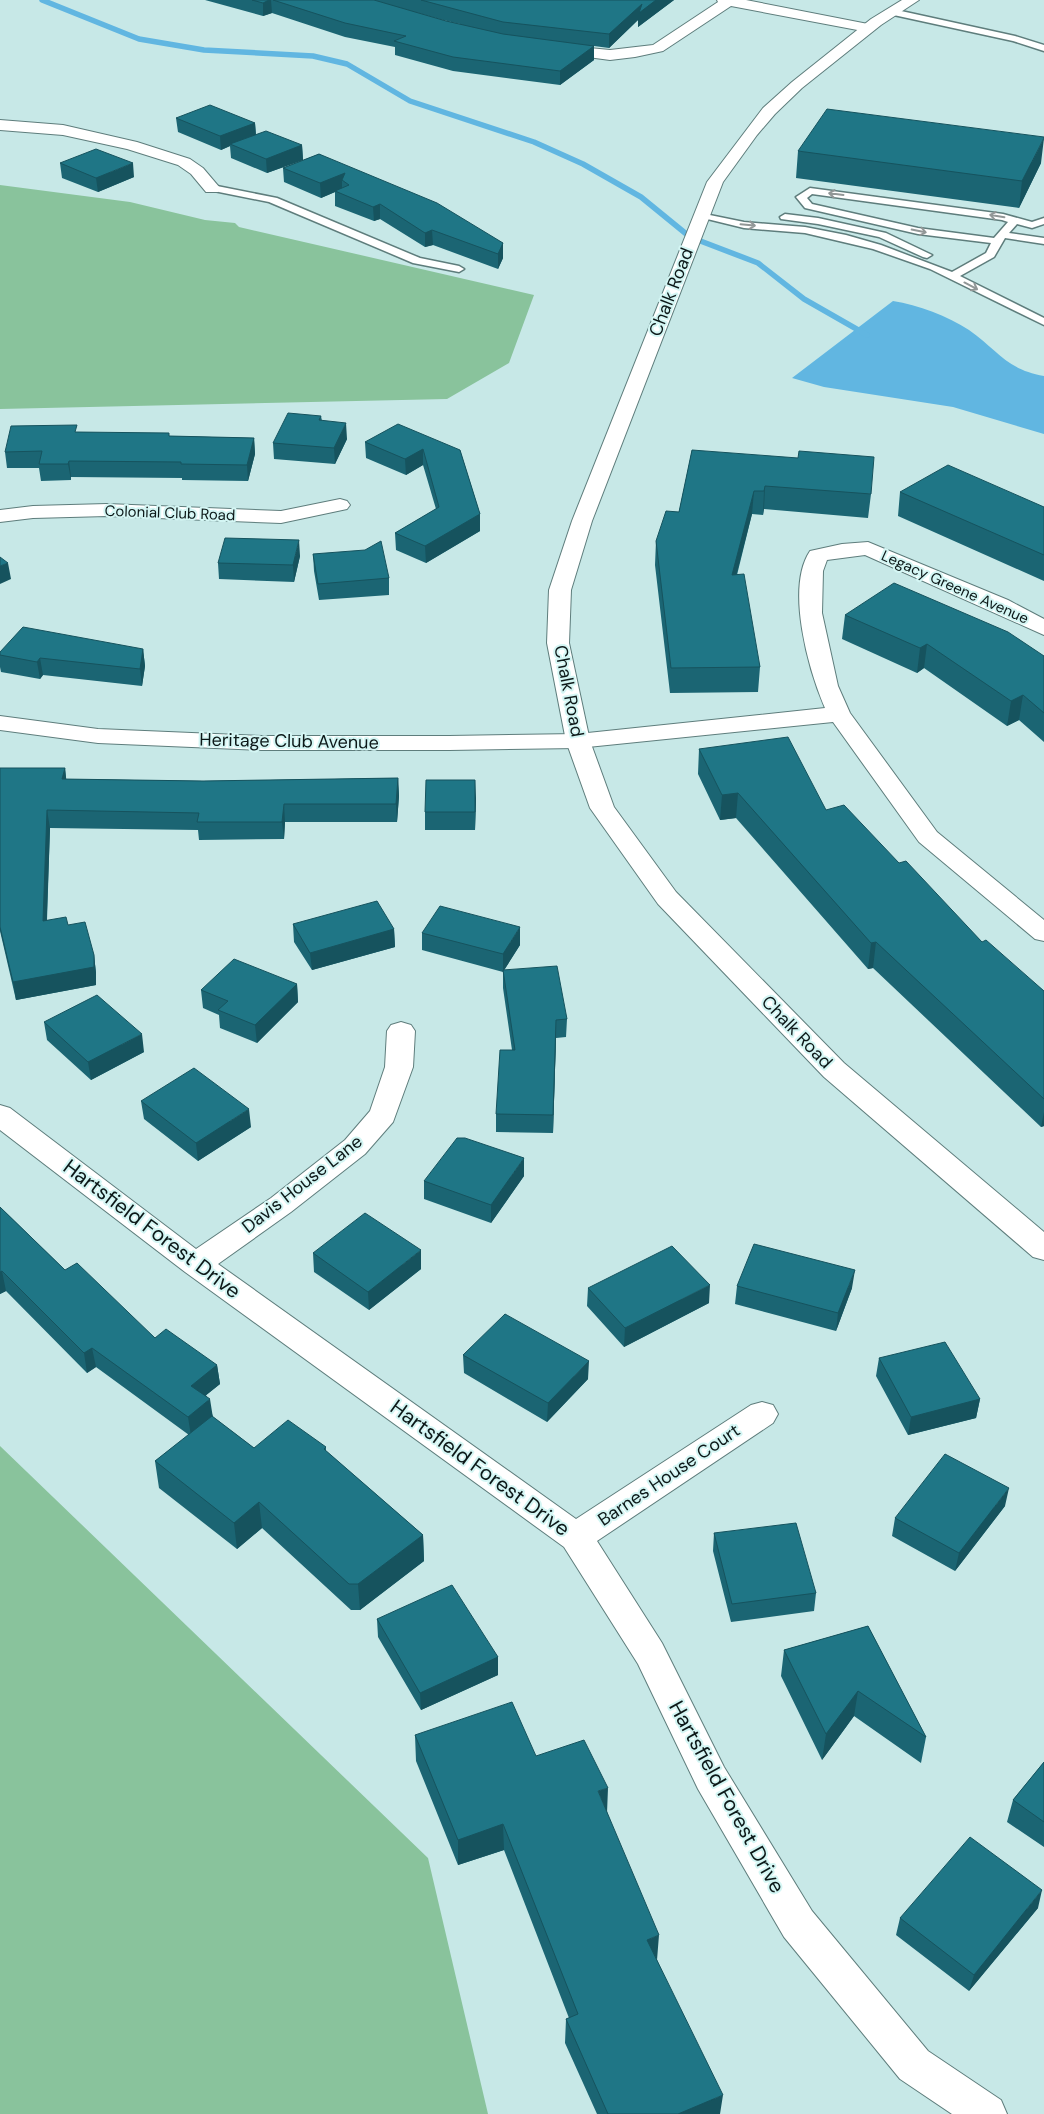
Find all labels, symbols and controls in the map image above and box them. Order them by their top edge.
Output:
one-way arrow [828,189,844,199]
one-way arrow [989,211,1005,221]
one-way arrow [740,220,756,230]
one-way arrow [911,226,927,236]
street label: Chalk Road [643,244,699,340]
one-way arrow [963,281,978,291]
street label: Colonial Club Road [104,501,236,525]
street label: Legacy Greene Avenue [878,545,1032,629]
street label: Chalk Road [548,643,590,739]
street label: Heritage Club Avenue [199,727,379,755]
street label: Chalk Road [756,990,838,1074]
street label: Davis House Lane [237,1129,367,1239]
street label: Hartsfield Forest Drive [57,1153,247,1305]
street label: Hartsfield Forest Drive [385,1393,576,1543]
street label: Barnes House Court [593,1418,745,1532]
street label: Hartsfield Forest Drive [662,1696,792,1898]

